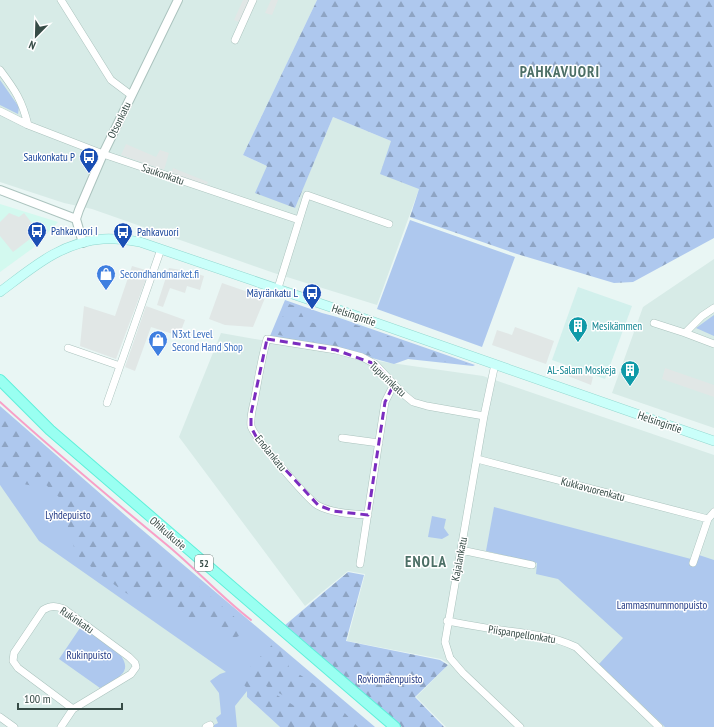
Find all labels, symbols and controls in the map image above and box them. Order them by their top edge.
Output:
north arrow [16,16,56,56]
text: N [27,38,38,53]
district label: PAHKAVUORI [520,62,600,81]
street label: Otsonkatu [104,99,134,141]
bus stop icon: Saukonkatu P [78,146,100,174]
place label: Saukonkatu P [24,150,75,164]
street label: Saukonkatu [140,160,186,188]
bus stop icon: Pahkavuori I [26,220,48,248]
bus stop icon: Pahkavuori [112,221,134,249]
place label: Pahkavuori I [51,224,98,238]
place label: Pahkavuori [137,225,179,239]
shop icon: Secondhandmarket.fi [95,263,117,291]
place label: Secondhandmarket.fi [120,267,199,281]
bus stop icon: Mäyränkatu L [301,282,323,310]
place label: Mäyränkatu L [247,286,298,300]
street label: Helsingintie [330,301,378,329]
building icon: Mesikämmen [567,315,589,343]
place label: Mesikämmen [592,319,642,333]
place label: N3xt Level Second Hand Shop [172,327,243,354]
shop icon: N3xt Level Second Hand Shop [147,329,169,357]
street label: Tupurinkatu [367,359,409,400]
building icon: AL-Salam Moskeja [619,359,641,387]
place label: AL-Salam Moskeja [547,363,616,377]
street label: Helsingintie [636,408,684,436]
street label: Enolankatu [252,432,290,474]
street label: Kukkavuorenkatu [560,474,627,504]
park label: Lyhdepuisto [45,508,91,522]
street label: Ohikulkutie [147,513,189,553]
street label: Kajalankatu [448,536,470,582]
district label: ENOLA [405,552,447,571]
road number: 52 [195,555,213,571]
park label: Lammasmummonpuisto [617,598,707,612]
street label: Rukinkatu [57,604,97,637]
street label: Piispanpellonkatu [487,622,557,646]
park label: Rukinpuisto [67,648,112,662]
park label: Roviomäenpuisto [357,672,423,686]
scale bar [18,685,122,711]
text: 100 m [24,691,51,706]

